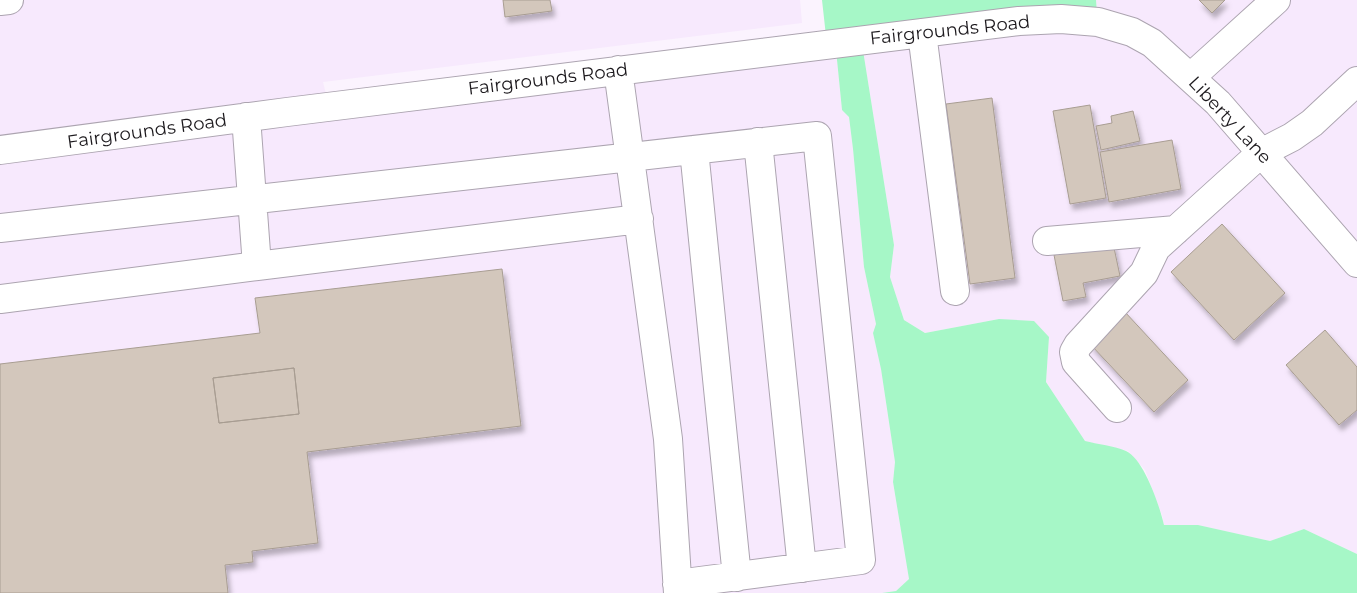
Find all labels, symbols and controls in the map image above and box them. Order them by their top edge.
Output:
street label: Fairgrounds Road [869,11,1031,49]
street label: Fairgrounds Road [467,58,629,100]
street label: Liberty Lane [1184,72,1276,168]
street label: Fairgrounds Road [66,109,228,153]

